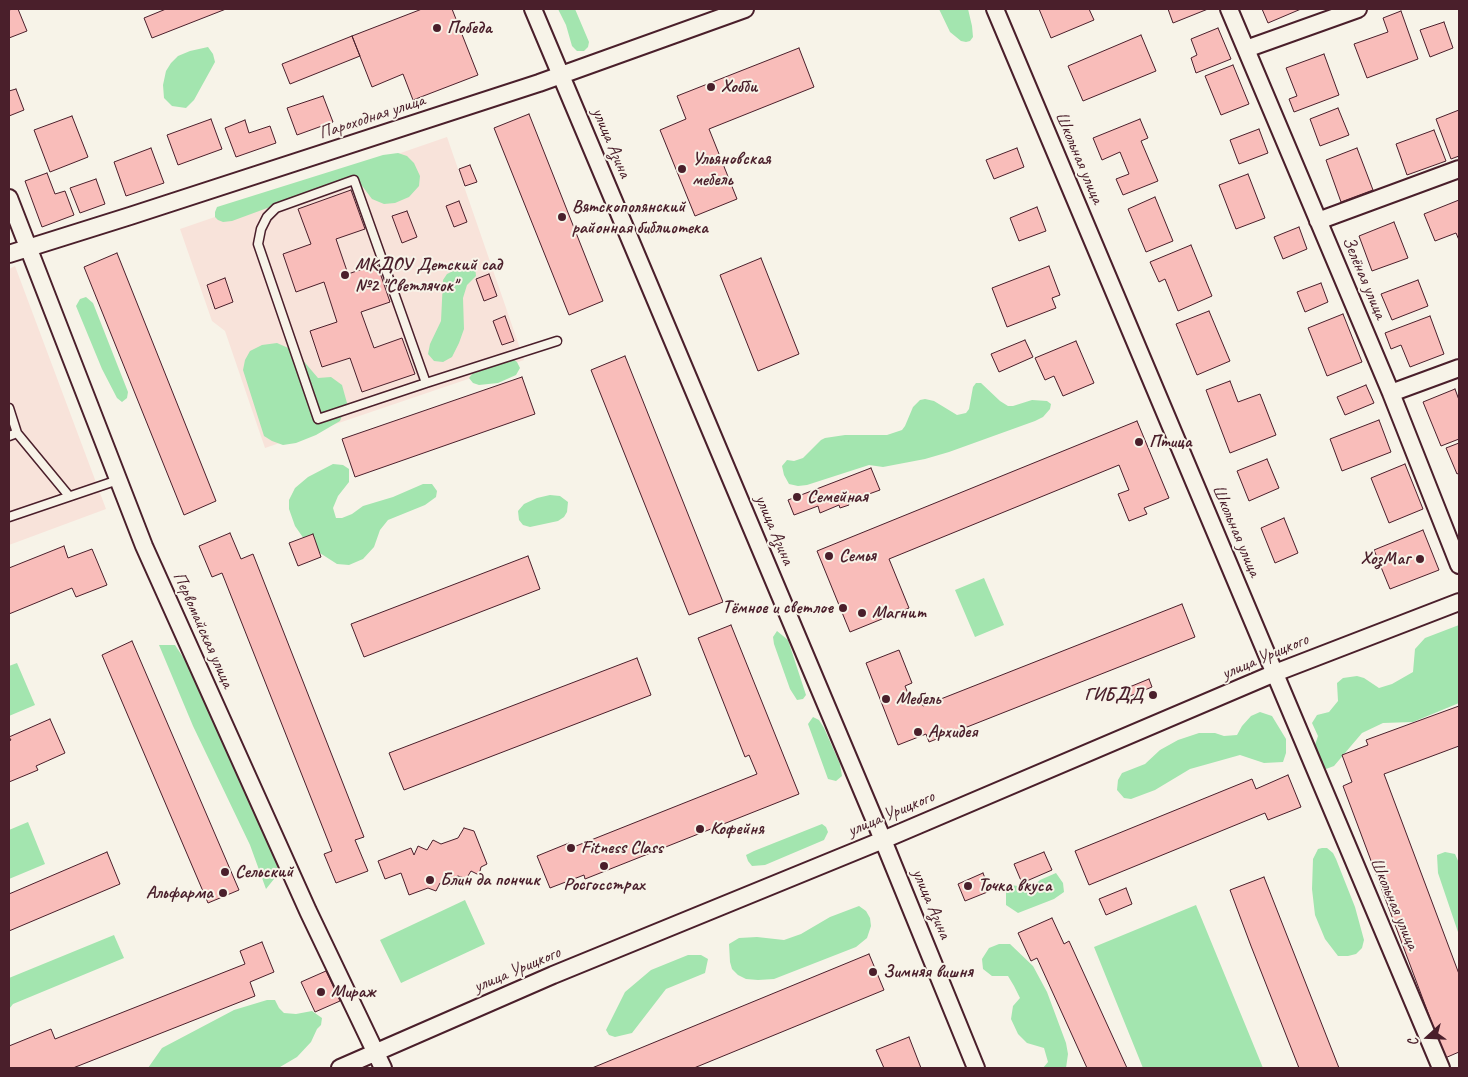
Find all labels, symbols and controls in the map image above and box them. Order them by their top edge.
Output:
place label: Победа [447,17,492,39]
marker: Победа [431,22,443,34]
place label: Хобби [721,76,758,98]
marker: Хобби [705,81,717,93]
street label: Пароходная улица [316,90,428,144]
street label: улица Азина [587,105,635,181]
street label: Школьная улица [1050,109,1108,207]
place label: Ульяновская мебель [692,148,771,190]
marker: Ульяновская мебель [676,163,688,175]
place label: Вятскополянский районная библиотека [572,196,708,238]
marker: Вятскополянский районная библиотека [556,211,568,223]
street label: Зелёная улица [1337,234,1391,322]
place label: МКДОУ Детский сад №2 "Светлячок" [355,254,502,296]
marker: МКДОУ Детский сад №2 "Светлячок" [339,269,351,281]
place label: Птица [1149,431,1192,453]
marker: Птица [1133,436,1145,448]
street label: Школьная улица [1207,482,1265,580]
place label: Семейная [807,486,868,508]
marker: Семейная [791,491,803,503]
street label: улица Азина [750,492,798,568]
place label: Семья [839,545,876,567]
place label: ХозМаг [1361,548,1410,570]
marker: Семья [823,550,835,562]
marker: ХозМаг [1414,553,1426,565]
street label: Первомайская улица [168,569,238,691]
place label: Тёмное и светлое [722,597,833,619]
marker: Тёмное и светлое [837,602,849,614]
place label: Магнит [872,602,926,624]
marker: Магнит [856,607,868,619]
street label: улица Урицкого [1218,629,1312,685]
place label: ГИБДД [1085,684,1143,706]
place label: Мебель [896,688,941,710]
marker: ГИБДД [1147,689,1159,701]
marker: Мебель [880,693,892,705]
place label: Архидея [928,721,977,743]
marker: Архидея [912,726,924,738]
street label: улица Урицкого [844,786,938,842]
place label: Кофейня [710,818,764,840]
marker: Кофейня [694,823,706,835]
place label: Fitness Class [581,837,663,859]
marker: Fitness Class [565,842,577,854]
street label: Школьная улица [1365,855,1423,953]
marker: Росгосстрах [598,860,610,872]
place label: Сельский [235,861,293,883]
marker: Сельский [219,866,231,878]
street label: улица Азина [907,866,955,942]
place label: Блин да пончик [440,869,539,891]
marker: Блин да пончик [424,874,436,886]
place label: Росгосстрах [563,874,645,896]
place label: Точка вкуса [978,875,1052,897]
marker: Точка вкуса [962,880,974,892]
place label: Альфарма [146,882,213,904]
marker: Альфарма [217,887,229,899]
street label: улица Урицкого [470,942,564,998]
place label: Зимняя вишня [883,961,973,983]
marker: Зимняя вишня [867,966,879,978]
place label: Мираж [331,981,375,1003]
marker: Мираж [315,986,327,998]
north arrow [1403,1012,1453,1062]
text: С [1404,1036,1423,1048]

